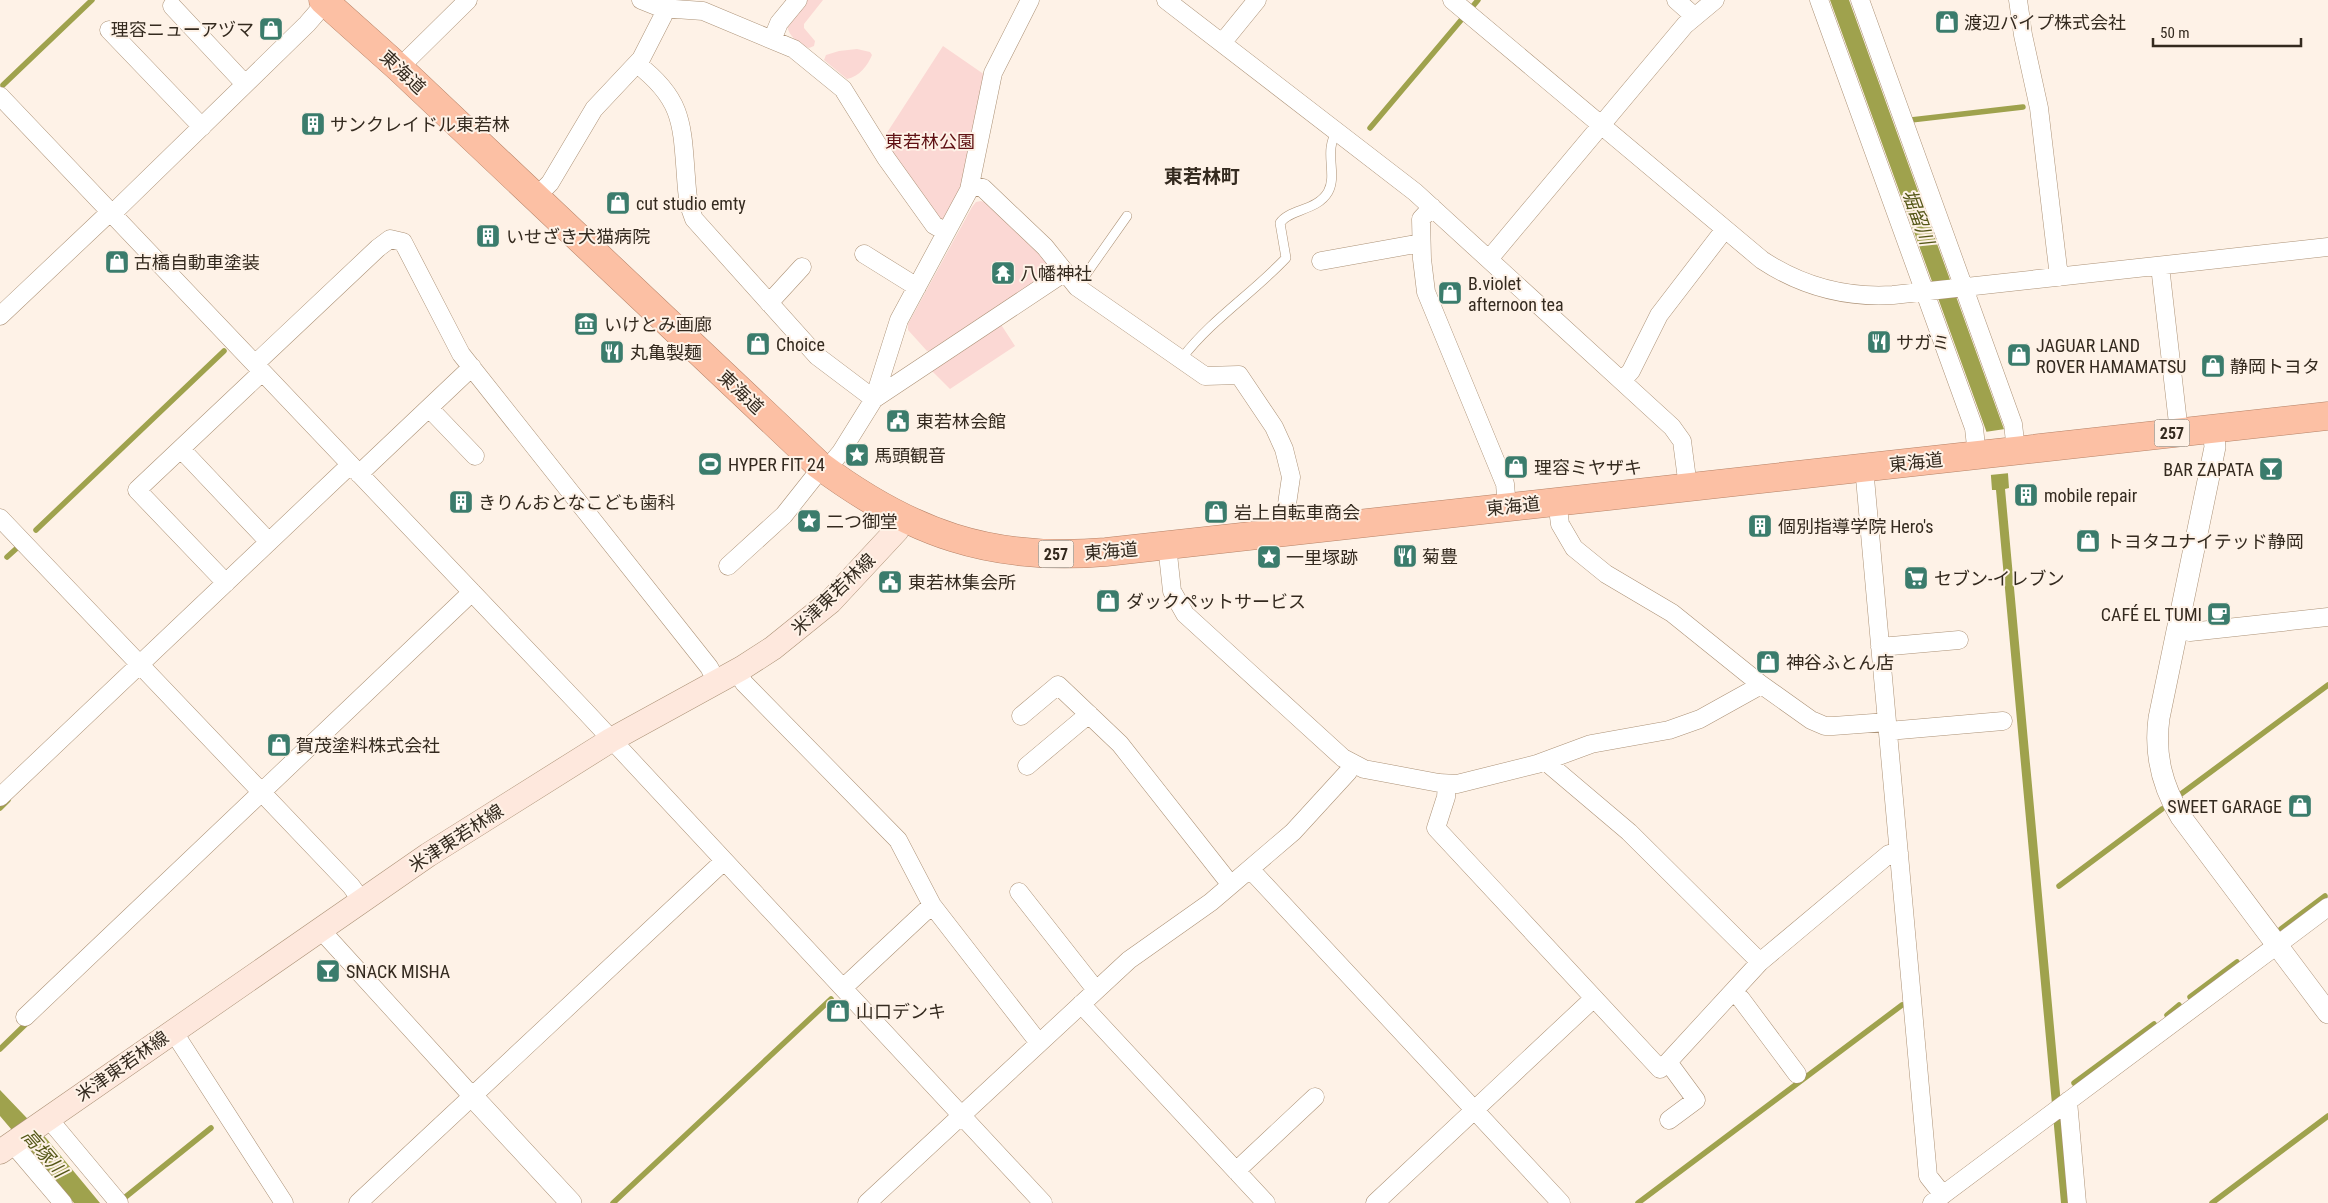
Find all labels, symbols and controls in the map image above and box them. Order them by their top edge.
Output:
shop icon: 渡辺パイプ株式会社 [1934,9,1960,35]
place label: 渡辺パイプ株式会社 [1964,12,2126,33]
scale bar [2153,15,2300,47]
shop icon: 理容ニューアヅマ [258,16,284,42]
place label: 理容ニューアヅマ [111,19,254,40]
text: 50 m [2160,24,2190,42]
street label: 東海道 [376,46,430,98]
building icon: サンクレイドル東若林 [300,111,326,137]
place label: サンクレイドル東若林 [330,114,510,135]
park label: 東若林公園 [885,131,975,152]
district label: 東若林町 [1164,165,1240,188]
water label: 堀留川 [1897,186,1939,250]
shop icon: cut studio emty [605,190,631,216]
place label: cut studio emty [636,193,746,214]
building icon: いせざき犬猫病院 [475,223,501,249]
place label: いせざき犬猫病院 [506,226,650,247]
shop icon: 古橋自動車塗装 [104,249,130,275]
place label: 古橋自動車塗装 [134,252,260,273]
temple icon: 八幡神社 [990,260,1016,286]
place label: 八幡神社 [1020,263,1092,284]
place label: B.violet afternoon tea [1468,273,1564,315]
shop icon: B.violet afternoon tea [1437,280,1463,306]
museum icon: いけとみ画廊 [573,311,599,337]
place label: いけとみ画廊 [604,314,712,335]
restaurant icon: サガミ [1866,329,1892,355]
shop icon: Choice [745,331,771,357]
place label: サガミ [1896,332,1950,353]
place label: Choice [776,334,825,355]
place label: JAGUAR LAND ROVER HAMAMATSU [2036,335,2186,377]
restaurant icon: 丸亀製麺 [599,339,625,365]
place label: 丸亀製麺 [630,342,702,363]
shop icon: JAGUAR LAND ROVER HAMAMATSU [2006,342,2032,368]
shop icon: 静岡トヨタ [2200,353,2226,379]
place label: 静岡トヨタ [2230,356,2320,377]
street label: 東海道 [714,366,768,418]
public building icon: 東若林会館 [885,408,911,434]
place label: 東若林会館 [916,411,1006,432]
road number: 257 [2154,419,2190,446]
place icon: 馬頭観音 [844,442,870,468]
place label: 馬頭観音 [874,445,946,466]
street label: 東海道 [1888,449,1944,475]
sports icon: HYPER FIT 24 [697,451,723,477]
place label: HYPER FIT 24 [728,454,825,475]
shop icon: 理容ミヤザキ [1503,454,1529,480]
bar icon: BAR ZAPATA [2258,456,2284,482]
place label: 理容ミヤザキ [1534,457,1642,478]
place label: BAR ZAPATA [2163,459,2255,480]
building icon: mobile repair [2013,482,2039,508]
place label: mobile repair [2044,485,2138,506]
building icon: きりんおとなこども歯科 [448,489,474,515]
place label: きりんおとなこども歯科 [478,492,675,513]
street label: 東海道 [1485,493,1541,519]
shop icon: 岩上自転車商会 [1203,499,1229,525]
place label: 岩上自転車商会 [1234,502,1360,523]
place icon: 二つ御堂 [796,508,822,534]
place label: 二つ御堂 [826,511,898,532]
building icon: 個別指導学院 Hero's [1747,513,1773,539]
place label: 個別指導学院 Hero's [1778,516,1934,537]
shop icon: トヨタユナイテッド静岡 [2075,528,2101,554]
place label: トヨタユナイテッド静岡 [2106,531,2304,552]
street label: 東海道 [1083,538,1139,564]
road number: 257 [1038,540,1074,568]
restaurant icon: 菊豊 [1392,543,1418,569]
place icon: 一里塚跡 [1256,544,1282,570]
place label: 菊豊 [1422,546,1458,567]
place label: 一里塚跡 [1286,547,1358,568]
street label: 米津東若林線 [787,549,879,639]
supermarket icon: セブン-イレブン [1903,565,1929,591]
place label: セブン-イレブン [1934,568,2064,589]
public building icon: 東若林集会所 [877,569,903,595]
place label: 東若林集会所 [908,572,1016,593]
shop icon: ダックペットサービス [1095,588,1121,614]
place label: ダックペットサービス [1126,591,1306,612]
cafe icon: CAFÉ EL TUMI [2206,601,2232,627]
place label: CAFÉ EL TUMI [2101,604,2202,625]
shop icon: 神谷ふとん店 [1755,649,1781,675]
place label: 神谷ふとん店 [1786,652,1894,673]
shop icon: 賀茂塗料株式会社 [266,732,292,758]
place label: 賀茂塗料株式会社 [296,735,440,756]
shop icon: SWEET GARAGE [2287,793,2313,819]
place label: SWEET GARAGE [2167,796,2282,817]
street label: 米津東若林線 [405,800,507,876]
bar icon: SNACK MISHA [315,958,341,984]
place label: SNACK MISHA [346,961,451,982]
shop icon: 山口デンキ [825,998,851,1024]
place label: 山口デンキ [856,1001,946,1022]
street label: 米津東若林線 [72,1026,172,1106]
water label: 高塚川 [17,1124,73,1184]

